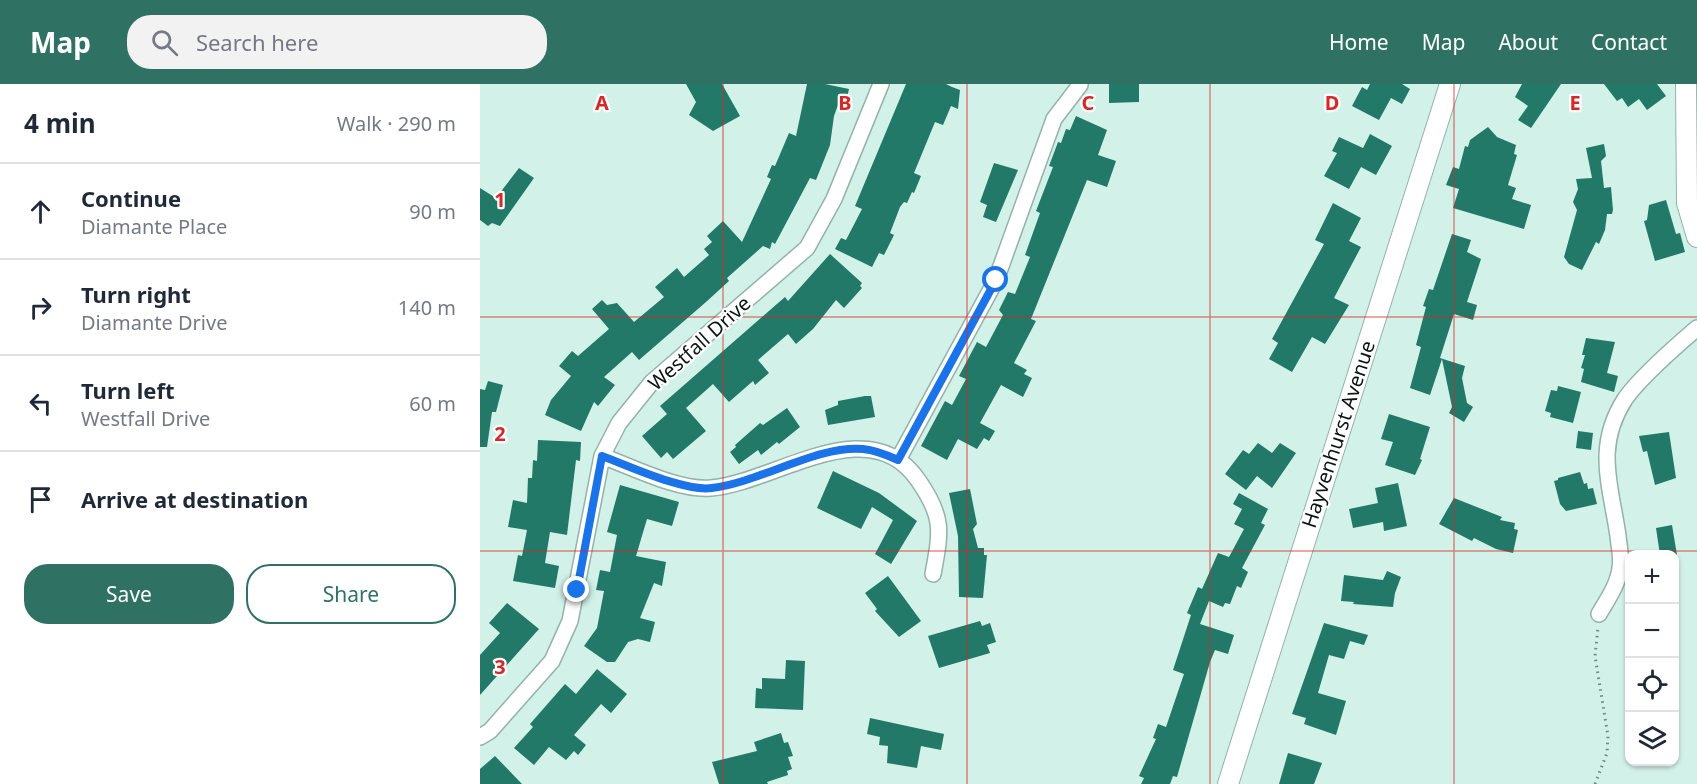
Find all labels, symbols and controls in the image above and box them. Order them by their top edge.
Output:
search box [127,15,547,69]
text: Map [30,23,91,61]
icon: search [148,26,181,59]
text: Search here [196,27,318,57]
text: Home [1329,28,1389,56]
text: Map [1422,28,1465,56]
text: About [1498,28,1558,56]
text: Contact [1591,28,1667,56]
text: A [595,89,609,116]
text: B [838,89,852,116]
text: C [1082,89,1095,116]
text: D [1325,89,1339,116]
text: E [1569,89,1581,116]
text: 4 min [24,105,96,141]
text: Walk · 290 m [337,110,456,137]
text: Continue [81,183,181,213]
text: 1 [494,186,506,213]
icon: ahead [24,195,57,228]
text: 90 m [409,198,456,225]
text: Diamante Place [81,213,227,240]
route start [982,266,1008,292]
text: Turn right [81,279,191,309]
street label: Westfall Drive [642,290,756,396]
icon: right [24,291,57,324]
text: 140 m [398,294,456,321]
text: Diamante Drive [81,309,227,336]
street label: Hayvenhurst Avenue [1295,337,1381,531]
text: Turn left [81,375,175,405]
icon: left [24,387,57,420]
text: 60 m [409,390,456,417]
text: Westfall Drive [81,405,210,432]
text: 2 [494,420,506,447]
icon: arrive [24,483,57,516]
text: Arrive at destination [81,484,308,514]
map controls [1625,550,1679,766]
button: + [1625,550,1679,604]
button: Save [24,564,234,624]
button: Share [246,564,456,624]
route end [563,576,589,602]
button: − [1625,604,1679,658]
text: 3 [494,653,506,680]
button: locate [1625,658,1679,712]
button: layers [1625,712,1679,766]

